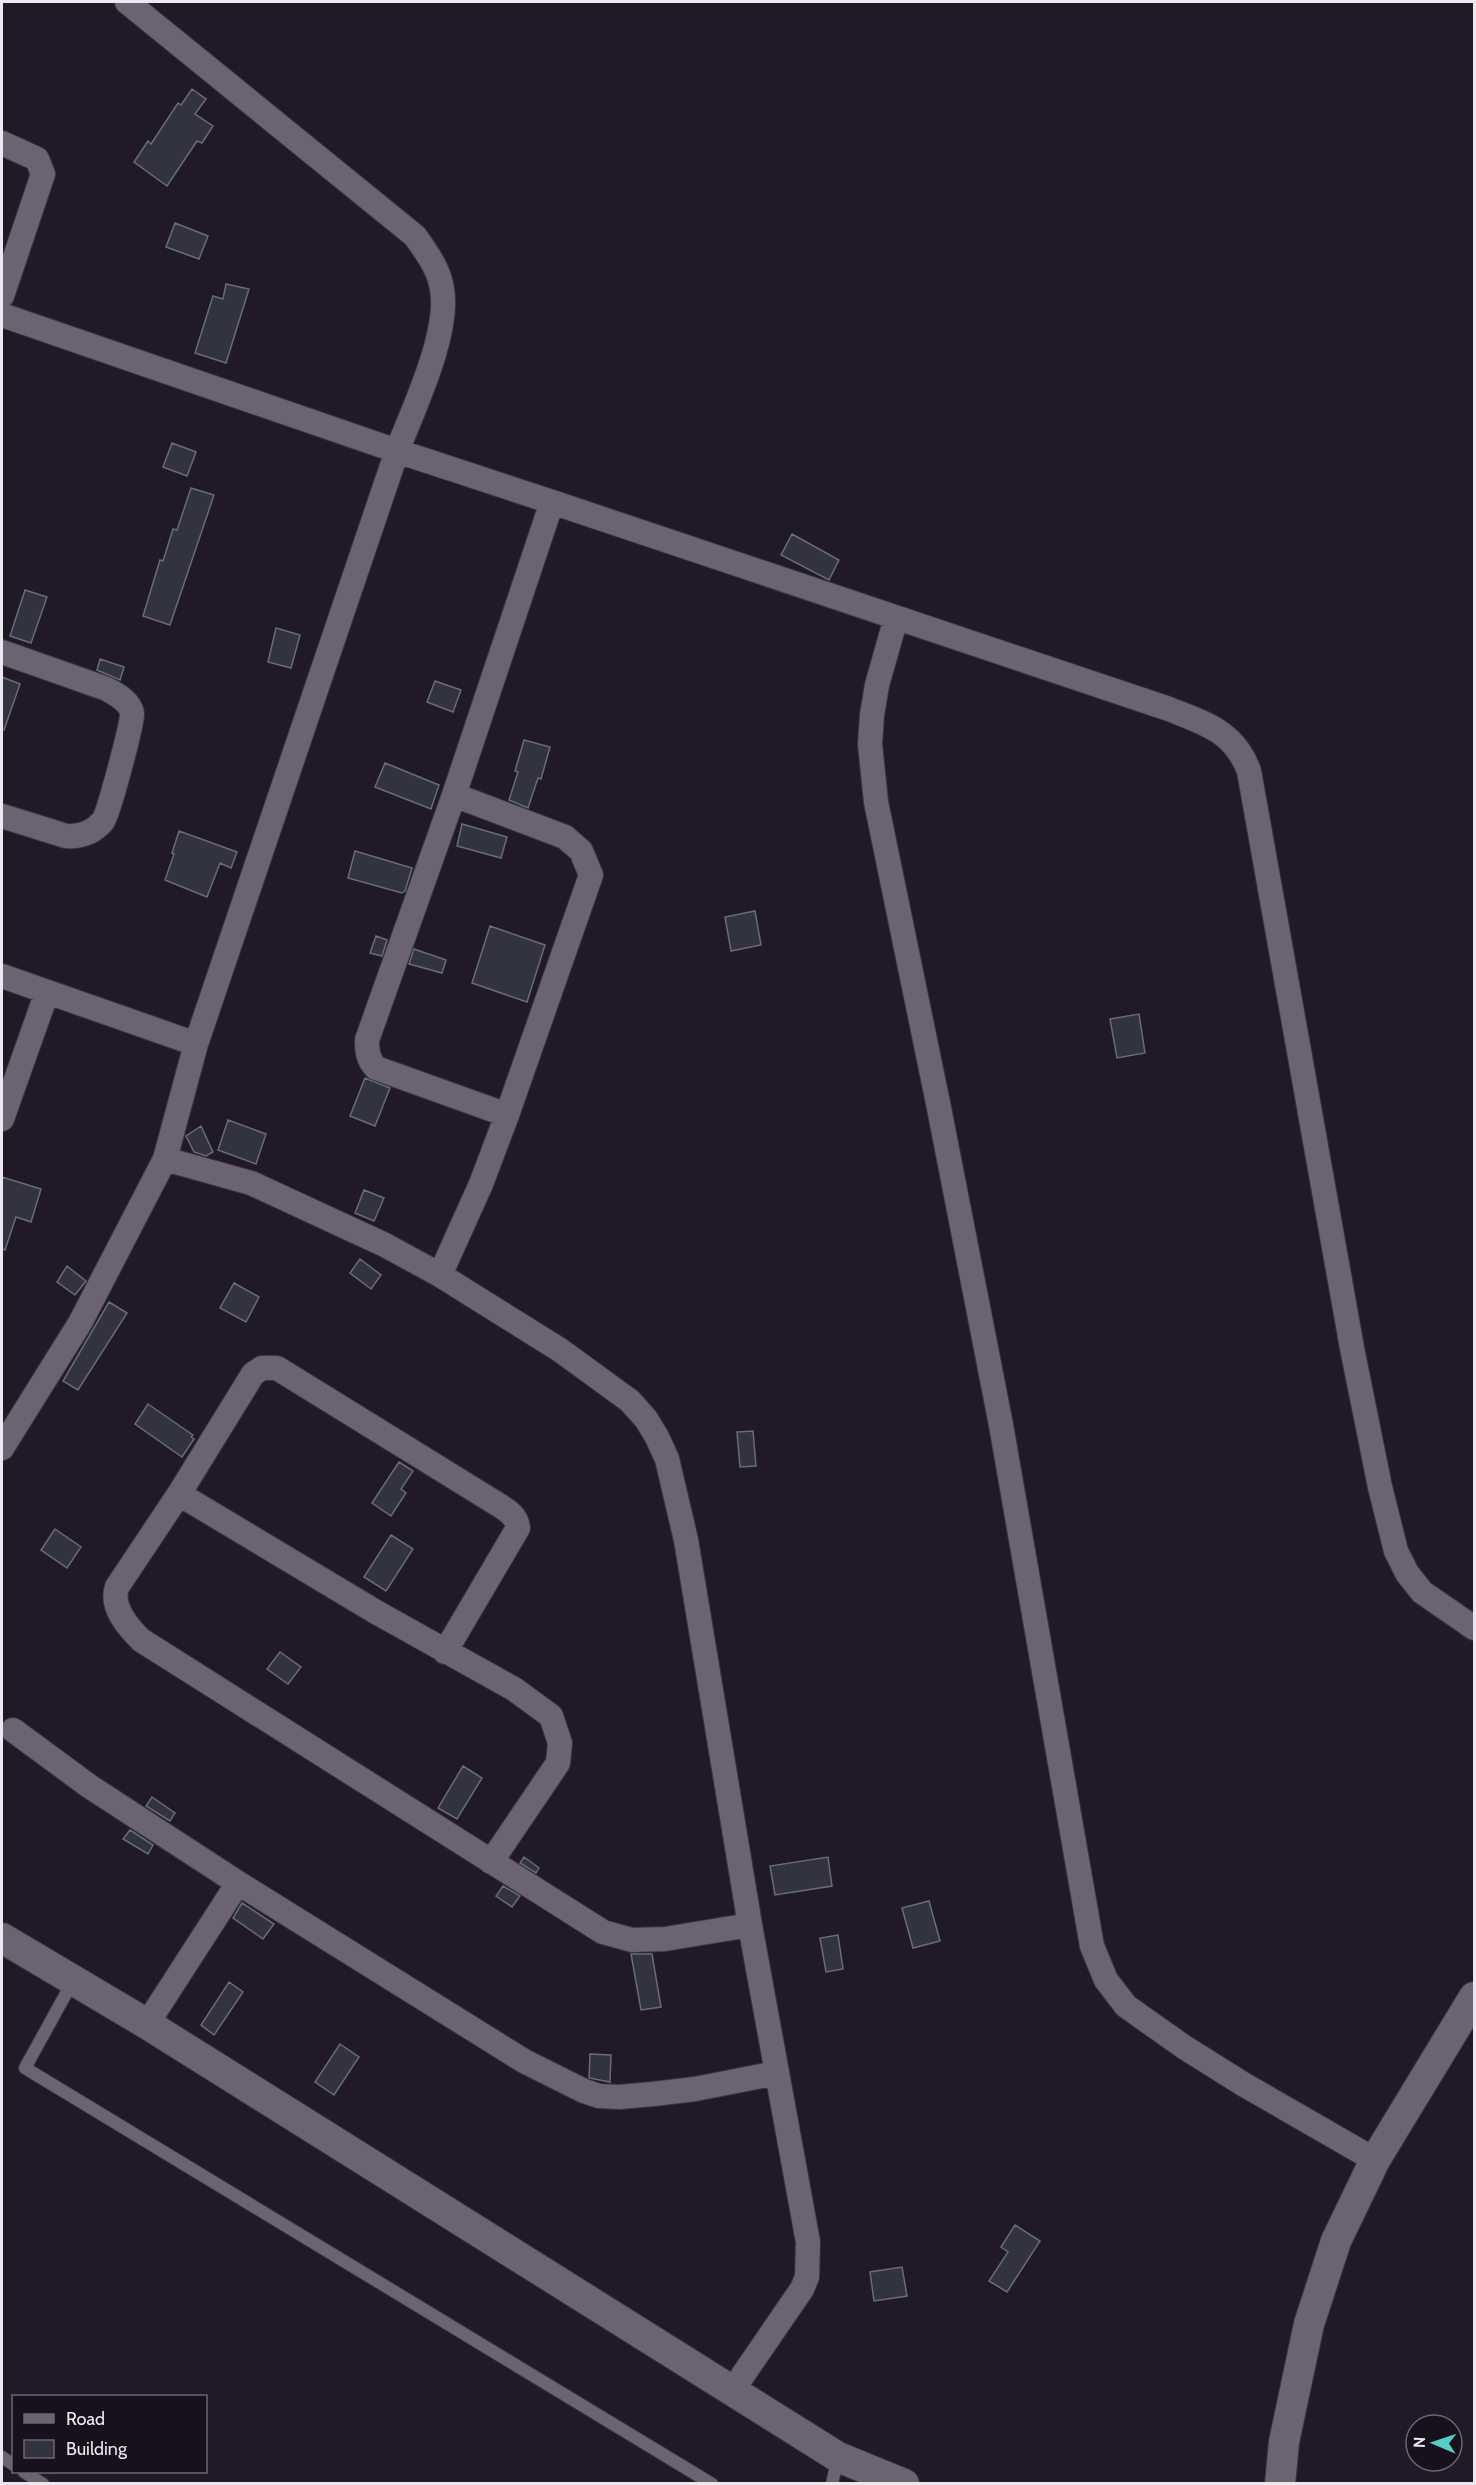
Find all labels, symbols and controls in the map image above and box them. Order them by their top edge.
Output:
legend [12,2395,207,2473]
text: Road [66,2408,105,2430]
north arrow [1404,2413,1464,2473]
text: N [1410,2437,1429,2448]
text: Building [66,2438,128,2460]

